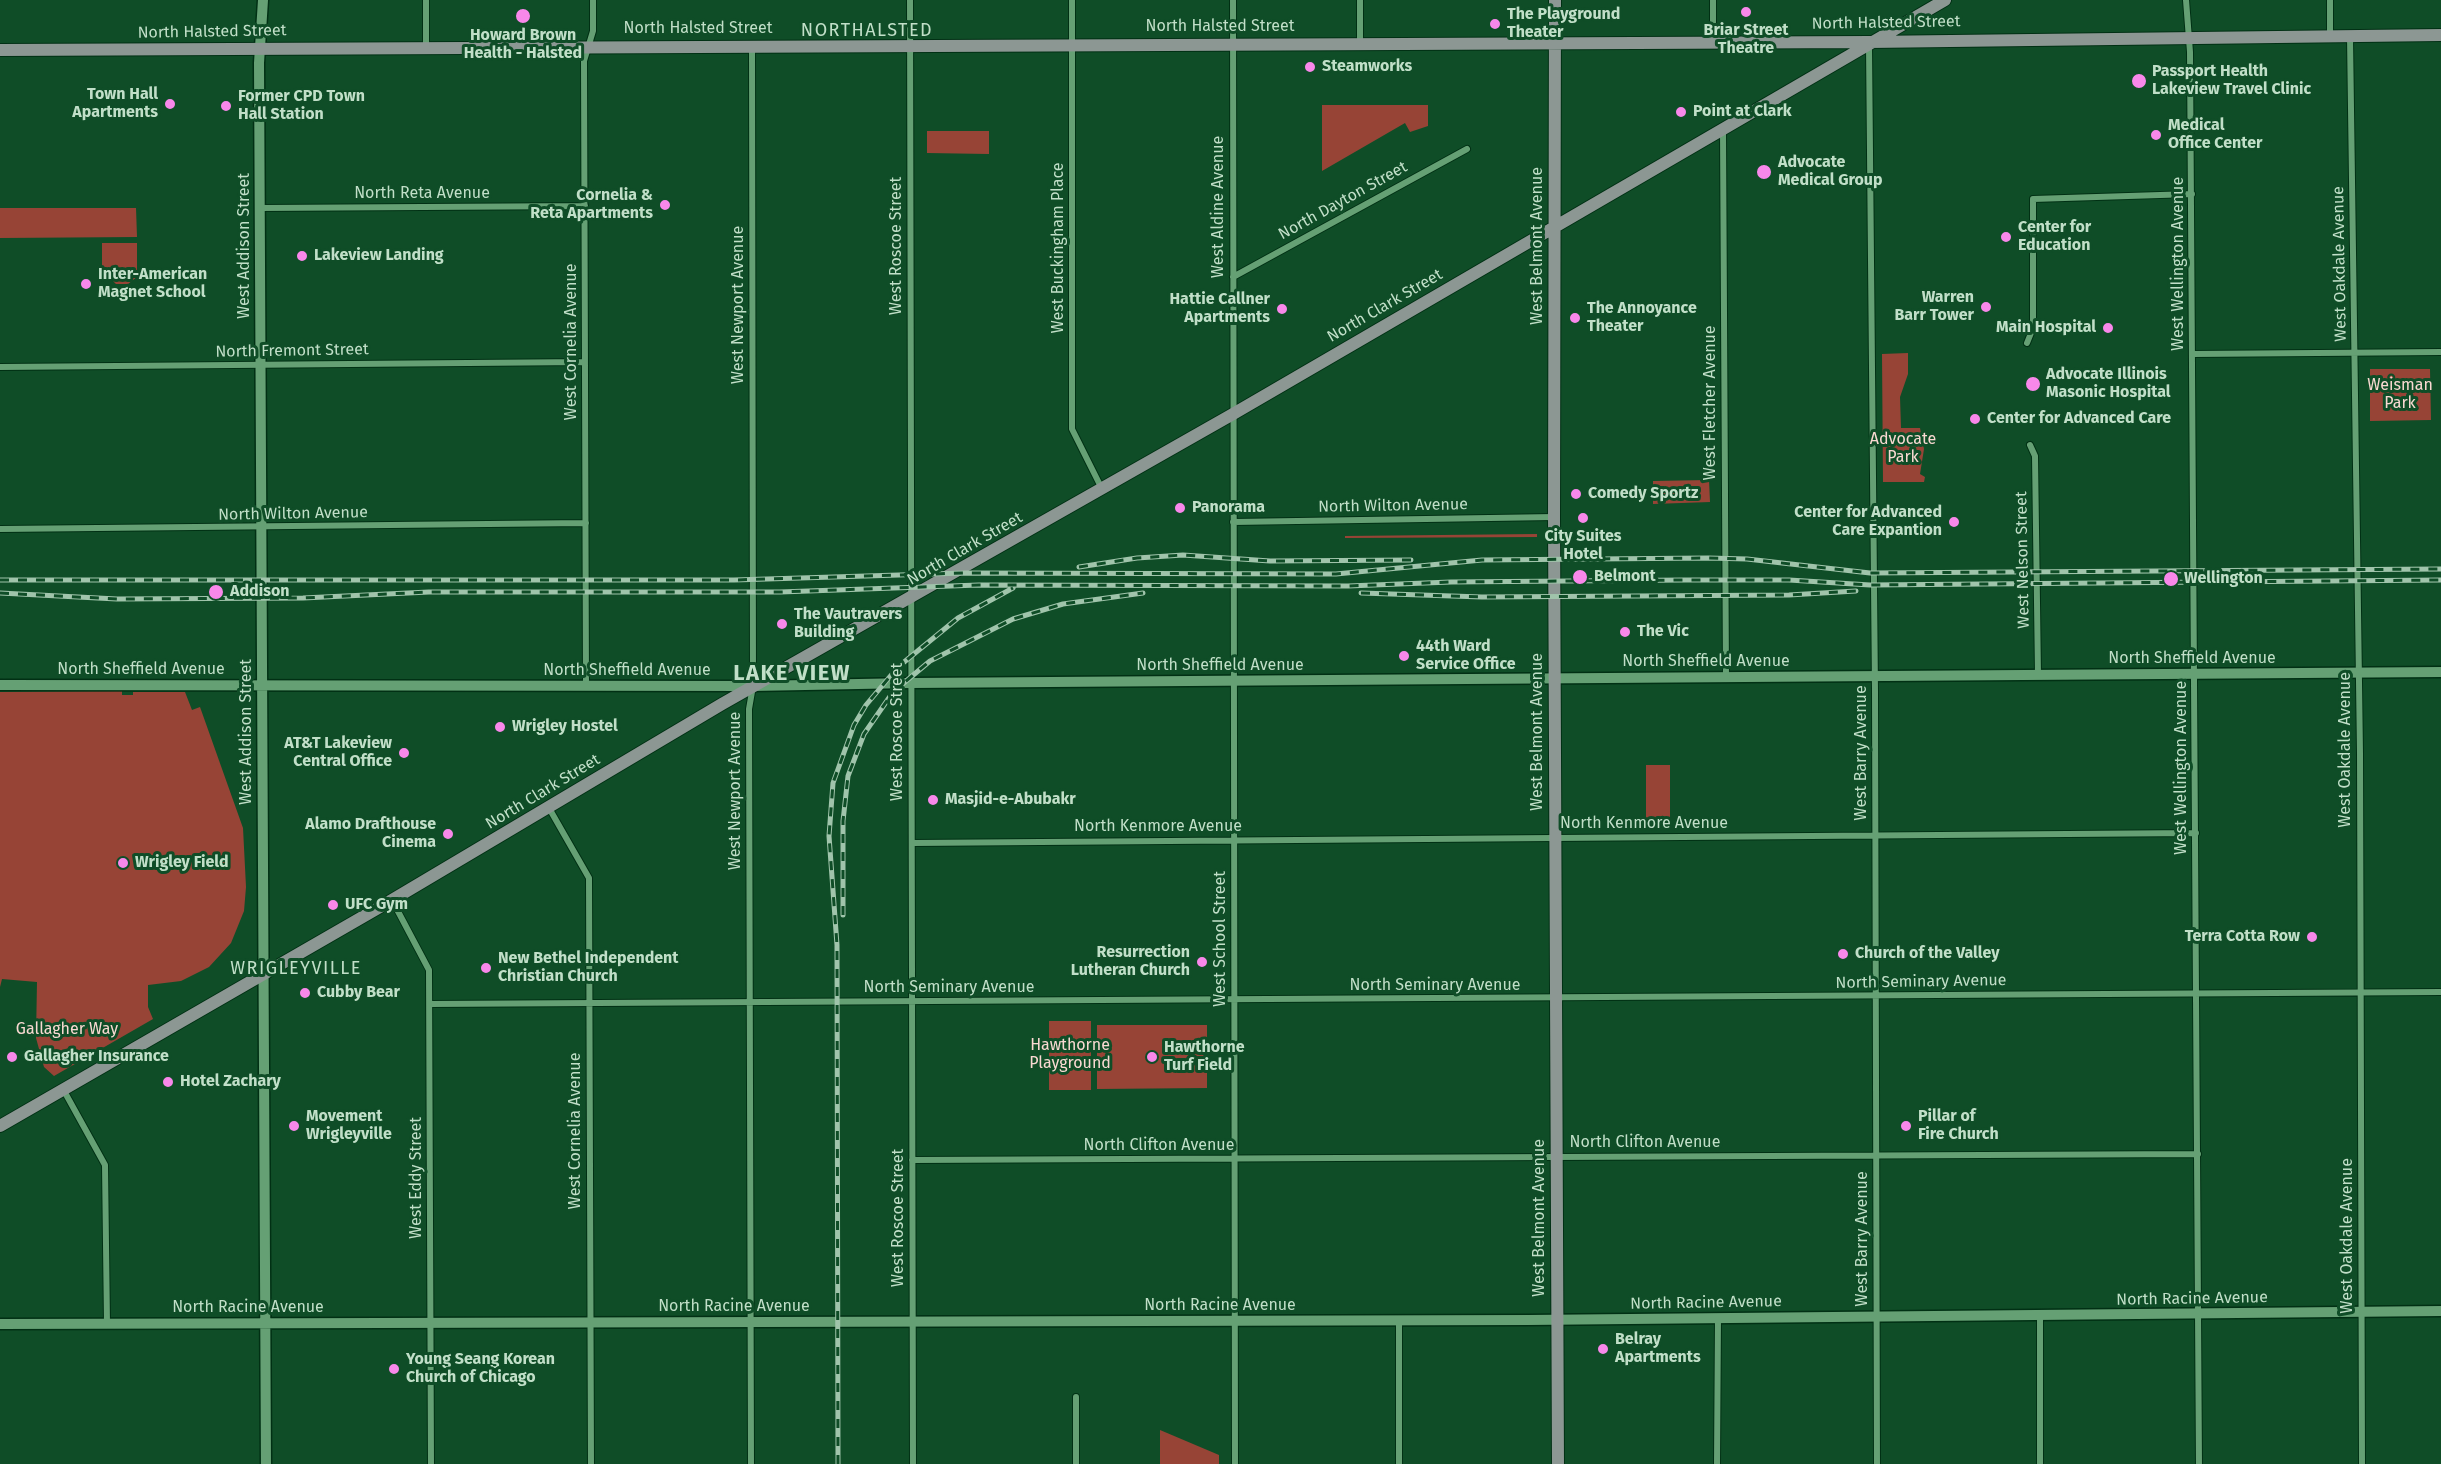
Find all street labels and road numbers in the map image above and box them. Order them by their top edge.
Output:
street label: North Halsted Street [1811,12,1961,34]
street label: North Halsted Street [1146,17,1294,37]
street label: North Halsted Street [624,19,772,39]
street label: North Halsted Street [137,21,287,43]
street label: West Aldine Avenue [1209,136,1229,278]
street label: North Dayton Street [1275,158,1411,244]
street label: West Buckingham Place [1049,163,1069,333]
street label: West Belmont Avenue [1528,167,1548,325]
street label: West Addison Street [235,173,255,319]
street label: West Roscoe Street [887,177,907,315]
street label: West Wellington Avenue [2169,177,2189,351]
street label: North Reta Avenue [354,184,490,204]
street label: West Oakdale Avenue [2329,186,2351,342]
street label: West Newport Avenue [729,226,749,384]
street label: West Cornelia Avenue [562,264,582,420]
street label: North Clark Street [1324,265,1446,347]
street label: West Fletcher Avenue [1701,325,1721,481]
street label: North Fremont Street [215,340,369,362]
street label: West Nelson Street [2012,491,2034,629]
street label: North Wilton Avenue [1318,495,1468,517]
street label: North Wilton Avenue [218,503,368,525]
street label: North Clark Street [904,508,1026,590]
street label: North Sheffield Avenue [2108,649,2276,669]
street label: North Sheffield Avenue [1622,652,1790,672]
street label: West Belmont Avenue [1528,653,1548,811]
street label: North Sheffield Avenue [1136,656,1304,676]
street label: West Addison Street [237,659,257,805]
street label: North Sheffield Avenue [57,660,225,680]
street label: North Sheffield Avenue [543,661,711,681]
street label: West Roscoe Street [888,663,908,801]
street label: West Oakdale Avenue [2336,672,2356,828]
street label: West Wellington Avenue [2172,681,2192,855]
street label: West Barry Avenue [1852,685,1872,821]
street label: West Newport Avenue [726,712,746,870]
street label: North Clark Street [482,750,604,834]
street label: North Kenmore Avenue [1560,814,1728,834]
street label: North Kenmore Avenue [1074,817,1242,837]
street label: West School Street [1211,871,1231,1007]
street label: North Seminary Avenue [1835,971,2007,993]
street label: North Seminary Avenue [1350,976,1520,996]
street label: North Seminary Avenue [864,978,1034,998]
street label: West Cornelia Avenue [566,1053,586,1209]
street label: West Eddy Street [407,1117,427,1239]
street label: North Clifton Avenue [1570,1133,1720,1153]
street label: North Clifton Avenue [1084,1136,1234,1156]
street label: West Belmont Avenue [1530,1139,1550,1297]
street label: West Roscoe Street [889,1149,909,1287]
street label: West Oakdale Avenue [2338,1158,2358,1314]
street label: West Barry Avenue [1853,1171,1873,1307]
street label: North Racine Avenue [2116,1288,2268,1310]
street label: North Racine Avenue [1630,1292,1782,1314]
street label: North Racine Avenue [1144,1296,1296,1316]
street label: North Racine Avenue [658,1297,810,1317]
street label: North Racine Avenue [172,1298,324,1318]

